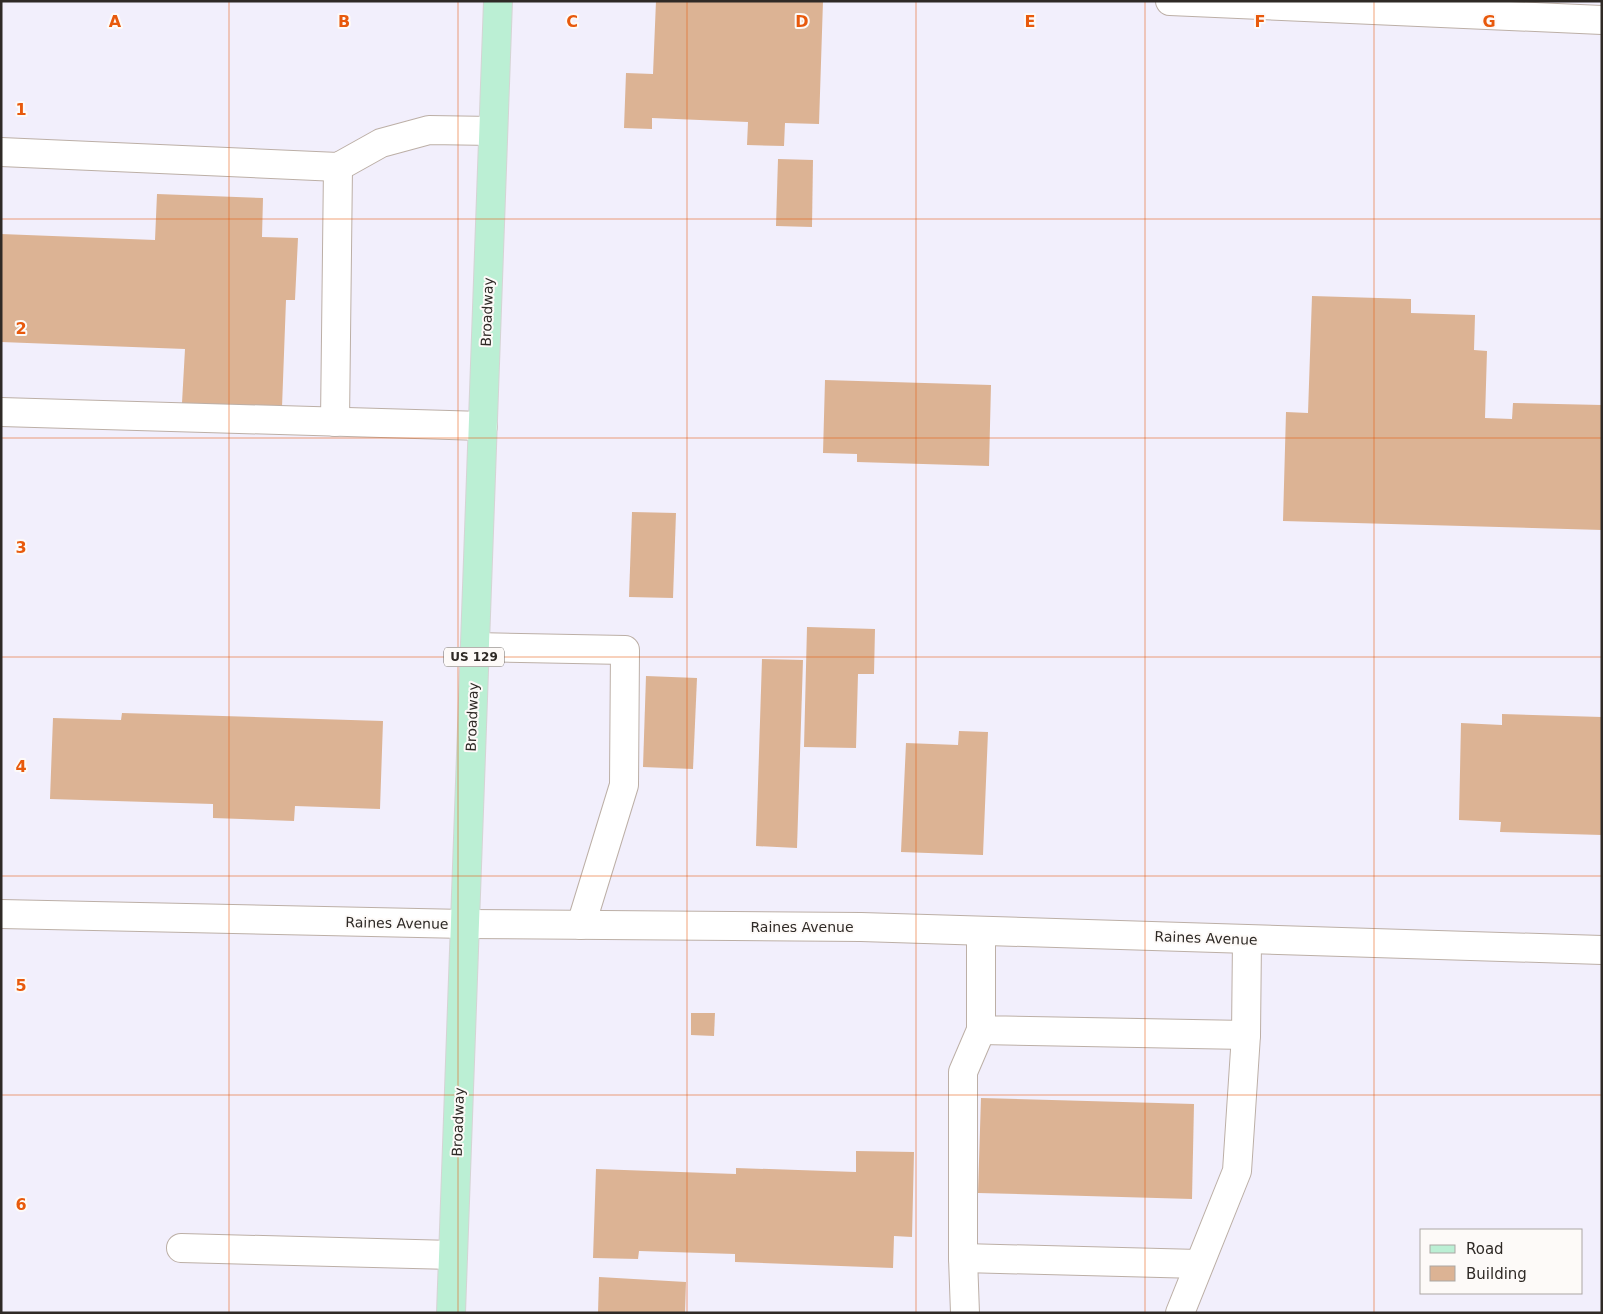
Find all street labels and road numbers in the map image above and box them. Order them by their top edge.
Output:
street label: Broadway [478,277,496,347]
road number: US 129 [444,648,504,666]
street label: Broadway [463,682,481,752]
street label: Raines Avenue [345,914,449,932]
street label: Raines Avenue [750,919,854,935]
street label: Raines Avenue [1154,928,1258,948]
street label: Broadway [449,1087,467,1157]

